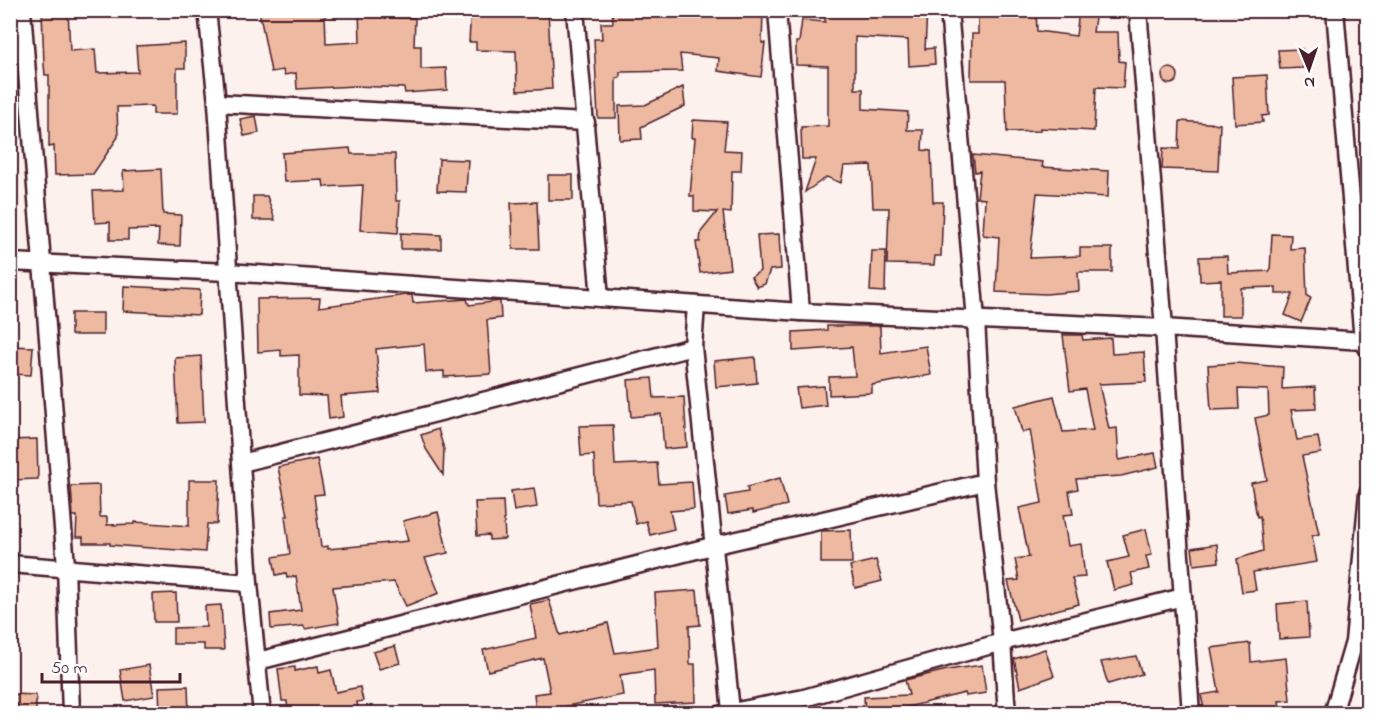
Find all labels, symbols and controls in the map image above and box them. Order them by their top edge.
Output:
north arrow [1279,39,1339,99]
text: N [1303,70,1315,94]
scale bar [42,646,180,684]
text: 50 m [51,656,88,682]

